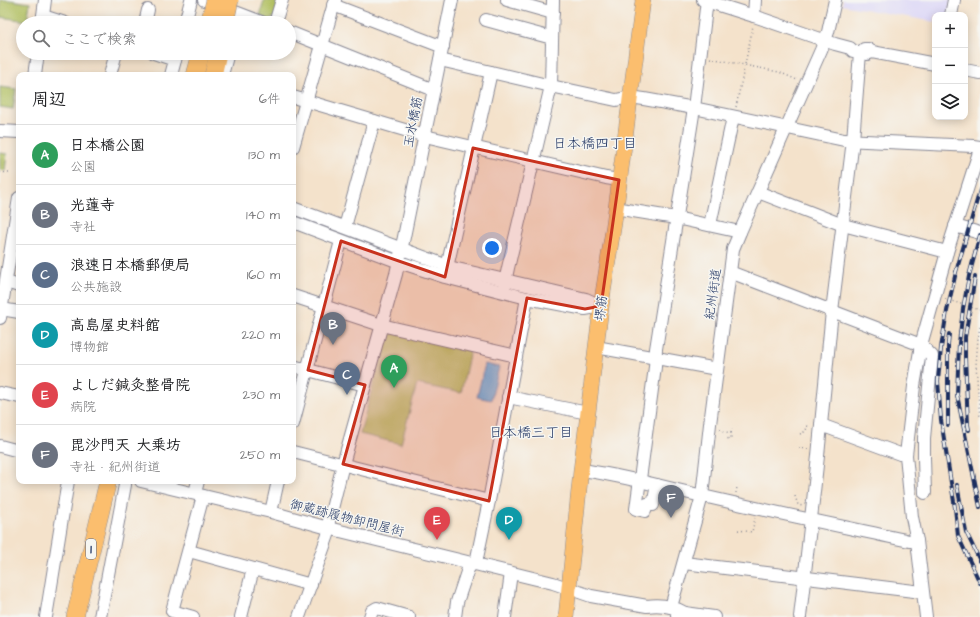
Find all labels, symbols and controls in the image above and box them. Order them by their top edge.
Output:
map controls [932,12,968,120]
button: + [932,12,968,48]
search box [16,16,296,60]
icon: search [30,27,52,49]
text: ここで検索 [62,29,137,50]
button: − [932,48,968,84]
button: layers [932,84,968,120]
text: 周辺 [32,88,66,112]
text: 6件 [259,90,280,108]
street label: 玉水橋筋 [399,95,427,149]
district label: 日本橋四丁目 [553,134,637,154]
text: 日本橋公園 [70,135,145,156]
text: A [41,146,49,164]
text: 130 m [248,146,280,164]
text: 公園 [70,158,96,176]
text: 光蓮寺 [70,195,115,216]
text: B [40,206,50,224]
text: 140 m [246,206,280,224]
text: 寺社 [70,218,96,236]
your location [482,238,502,258]
text: 浪速日本橋郵便局 [70,255,190,276]
text: C [40,266,50,284]
text: 160 m [247,266,280,284]
street label: 紀州街道 [700,267,726,321]
text: 公共施設 [70,278,122,296]
street label: 堺筋 [590,294,612,322]
pin: B [320,312,346,345]
text: 高島屋史料館 [70,315,160,336]
text: D [41,326,49,344]
text: 220 m [242,326,280,344]
text: 博物館 [70,338,109,356]
pin: A [381,355,407,388]
pin: C [334,362,360,395]
text: よしだ鍼灸整骨院 [70,375,190,396]
text: E [41,386,49,404]
text: 230 m [242,386,280,404]
text: 病院 [70,398,96,416]
district label: 日本橋三丁目 [489,423,573,443]
text: 毘沙門天 大乗坊 [70,435,181,456]
text: F [40,446,50,464]
text: 250 m [240,446,280,464]
text: 寺社 · 紀州街道 [70,458,160,476]
pin: F [658,485,684,518]
street label: 御蔵跡履物卸問屋街 [288,495,406,541]
pin: E [424,507,450,540]
pin: D [496,507,522,540]
road number: 1 [86,539,96,559]

